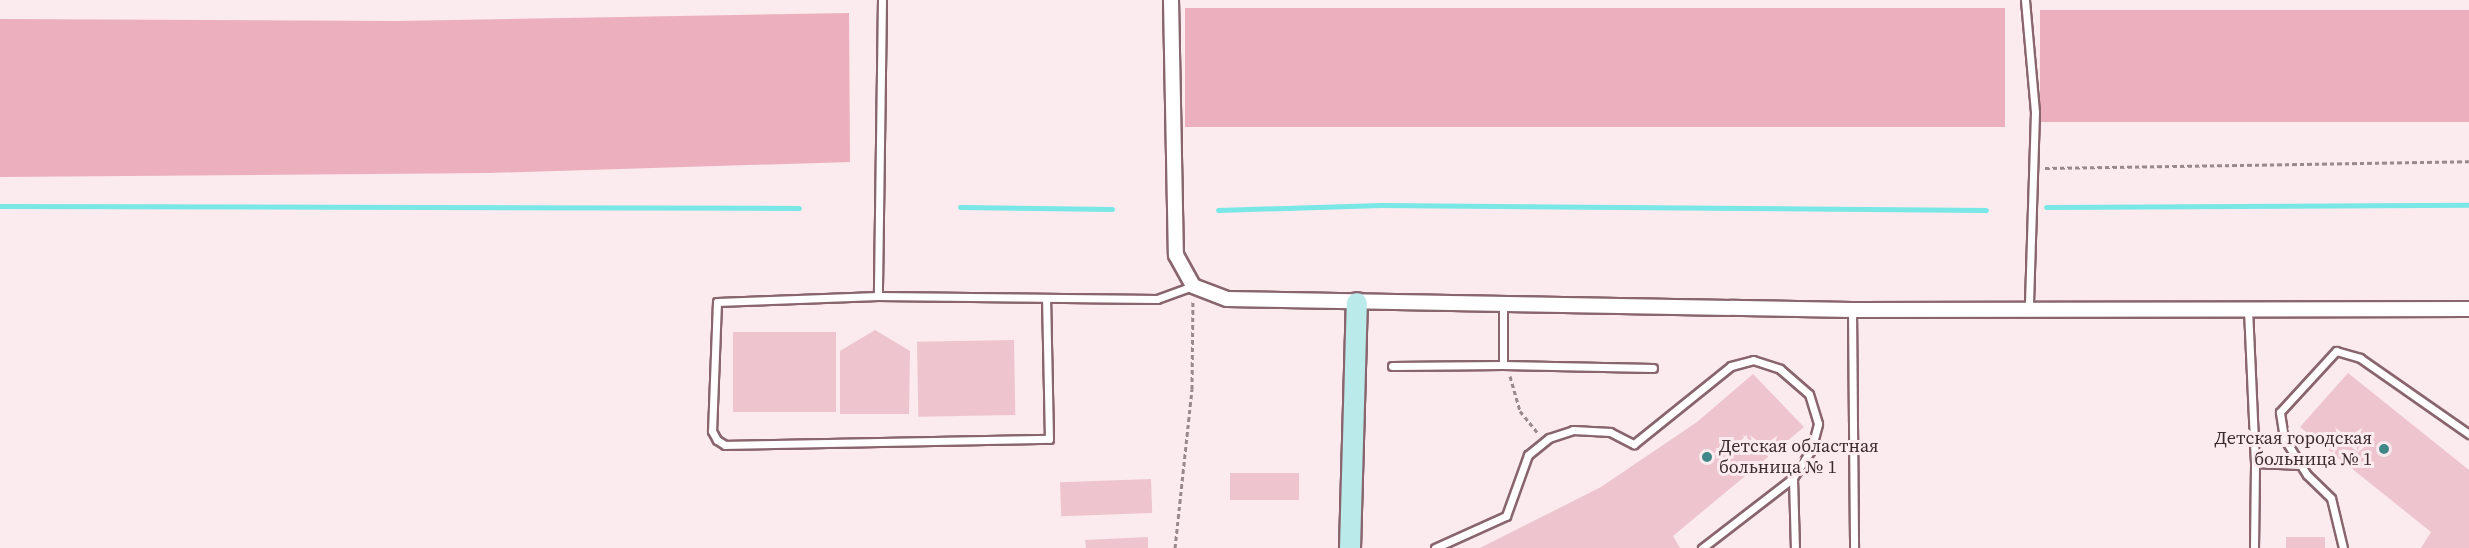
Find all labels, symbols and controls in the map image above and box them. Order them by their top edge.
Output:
place label: Детская городская больница № 1 [2214,428,2372,470]
place label: Детская областная больница № 1 [1719,436,1879,478]
marker: Детская городская больница № 1 [2377,442,2391,456]
marker: Детская областная больница № 1 [1700,450,1714,464]

